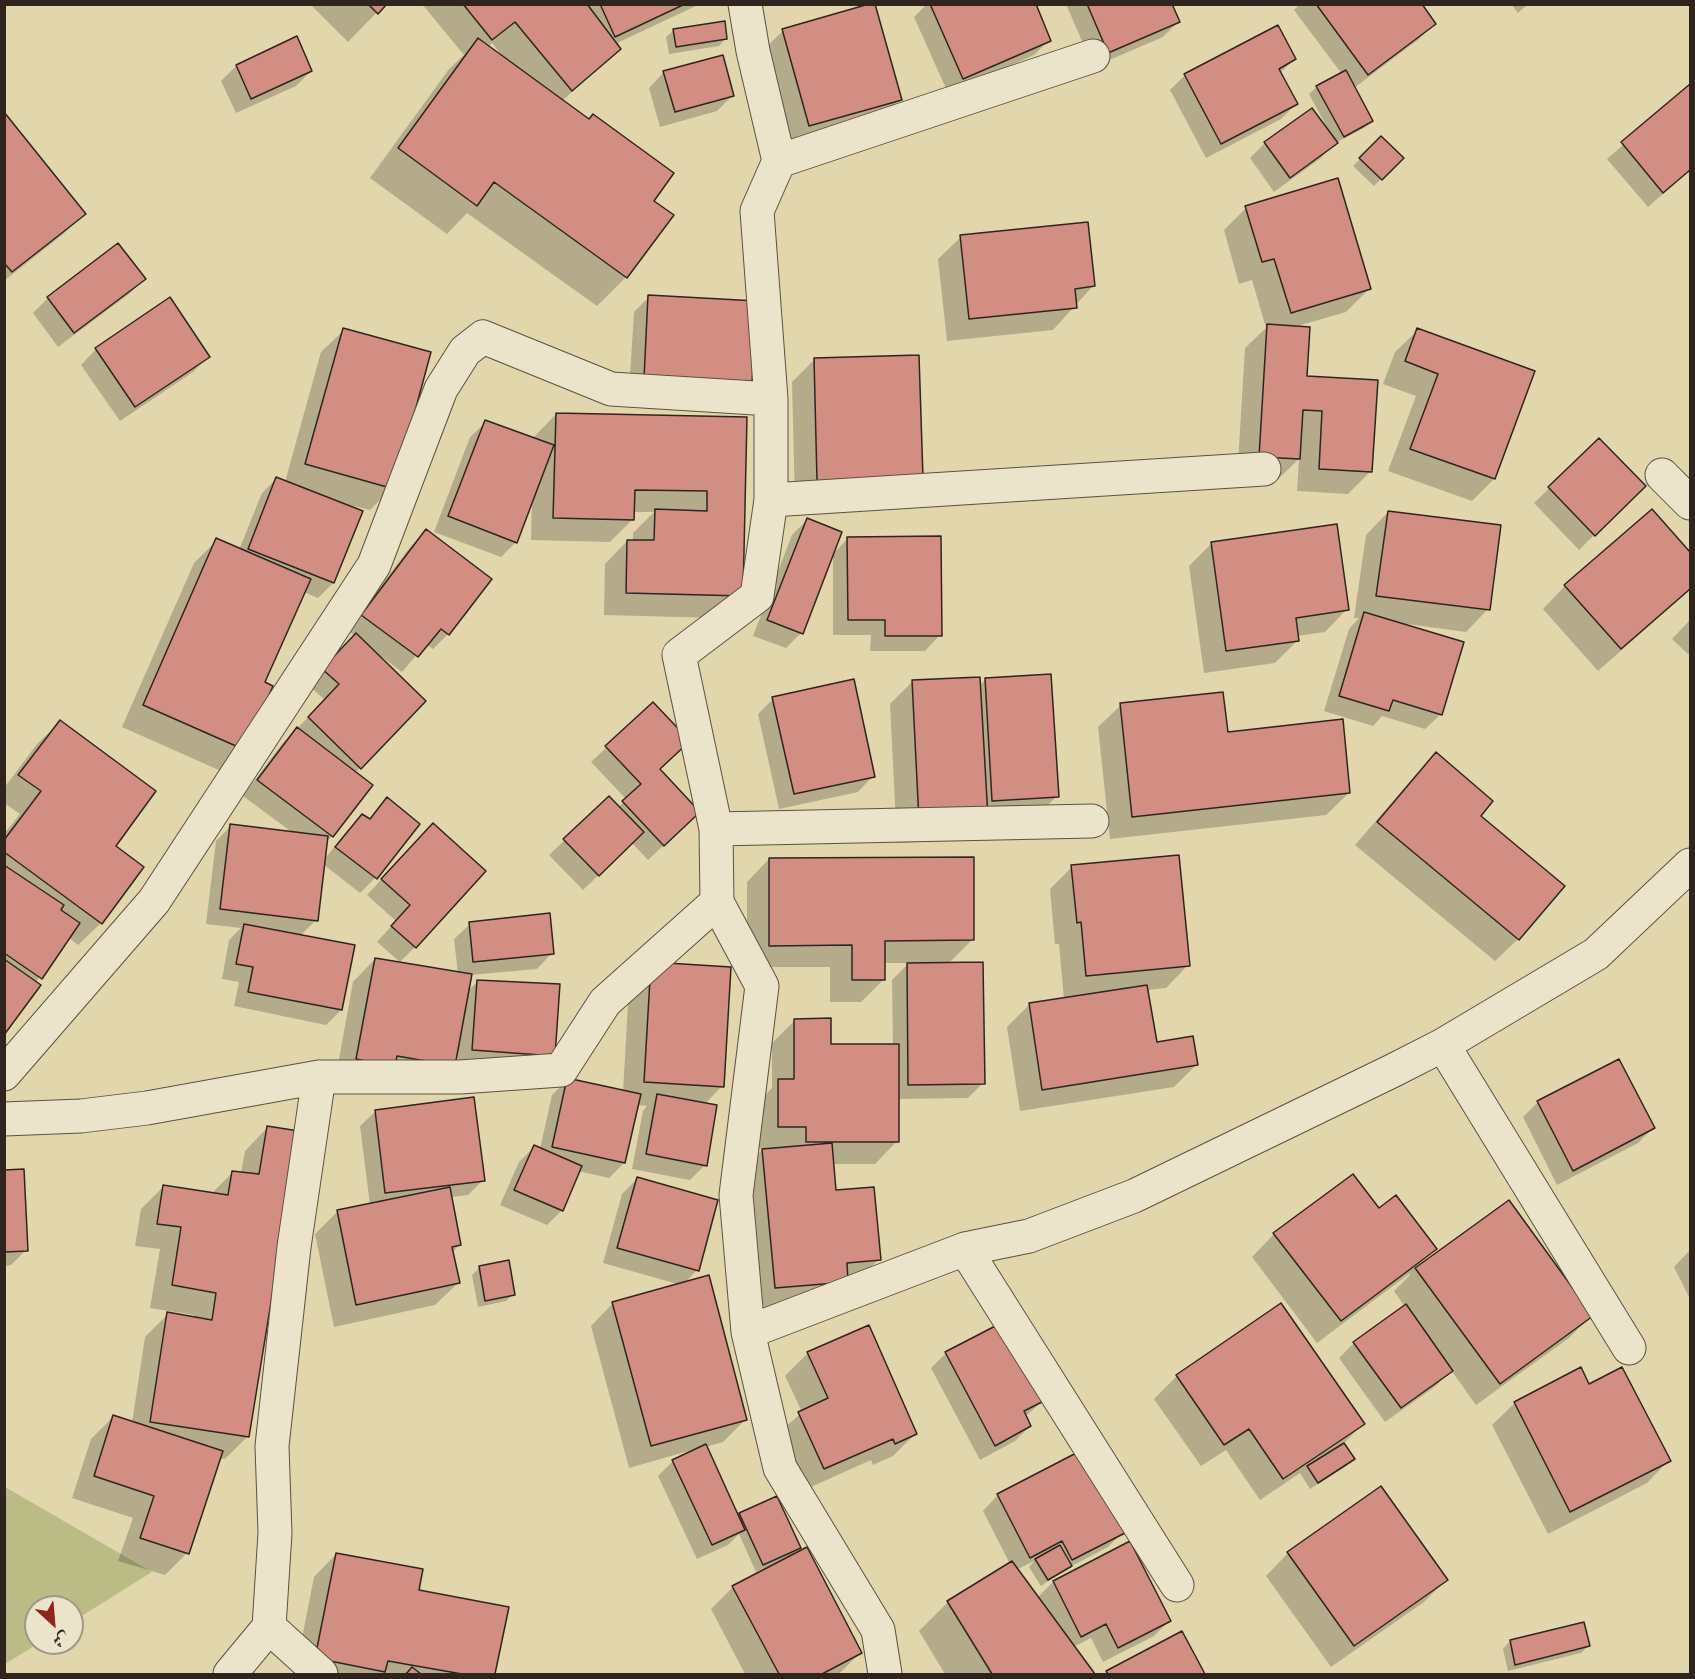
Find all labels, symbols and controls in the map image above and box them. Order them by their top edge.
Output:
north arrow [24,1595,84,1655]
text: ش [49,1626,73,1653]

